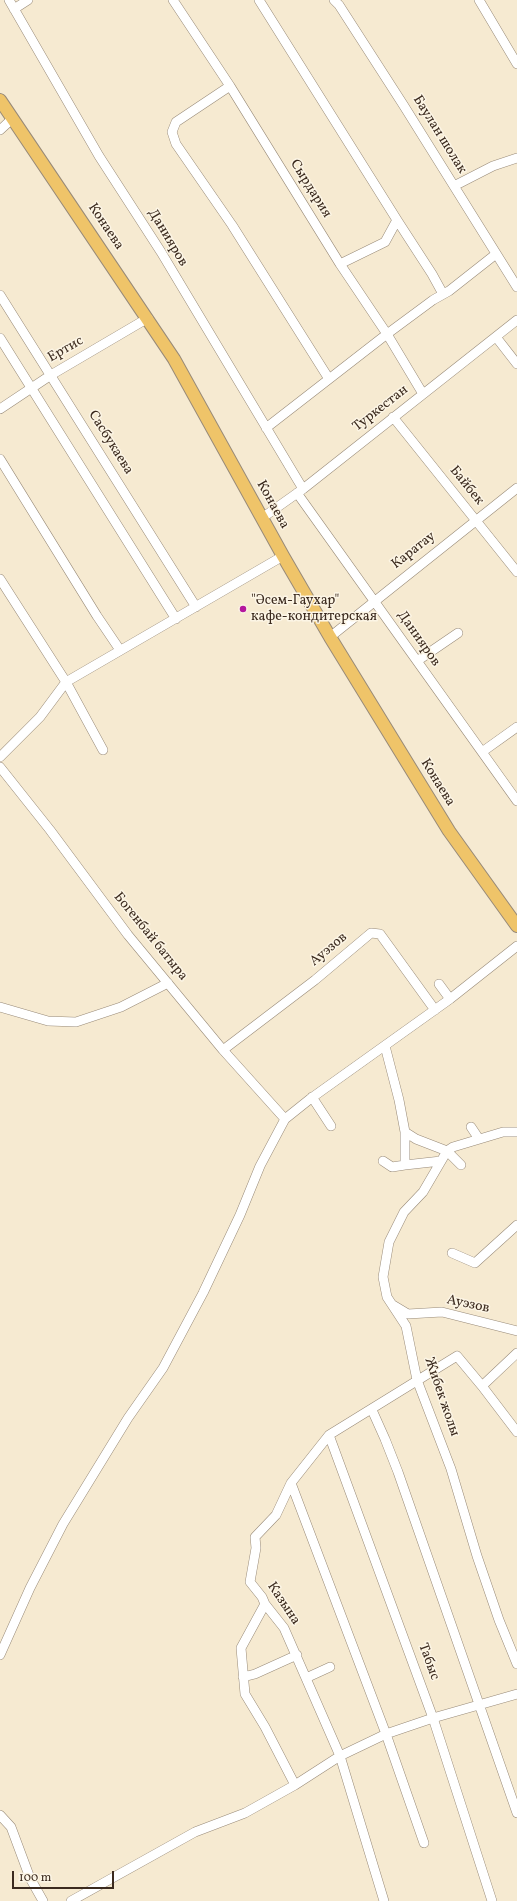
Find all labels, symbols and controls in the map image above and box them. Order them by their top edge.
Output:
street label: Баулан шолак [408,93,470,177]
street label: Сырдария [286,157,334,221]
street label: Конаева [83,201,127,253]
street label: Данияров [143,206,191,270]
street label: Ертис [45,333,87,367]
street label: Туркестан [350,382,412,436]
street label: Сасбукаева [84,408,136,478]
street label: Байбек [445,463,487,509]
street label: Конаева [252,478,292,532]
street label: Каратау [389,529,439,573]
place label: "Әсем-Гаухар" кафе-кондитерская [251,593,377,626]
marker: "Әсем-Гаухар" кафе-кондитерская [238,604,248,614]
street label: Данияров [393,608,443,670]
street label: Конаева [416,756,458,810]
street label: Богенбай батыра [109,890,191,984]
street label: Ауэзов [307,930,351,970]
street label: Ауэзов [445,1292,491,1318]
street label: Жибек жолы [420,1355,462,1439]
street label: Казына [263,1579,303,1629]
street label: Табыс [414,1641,442,1683]
scale bar [14,1863,116,1889]
text: 100 m [19,1870,51,1886]

